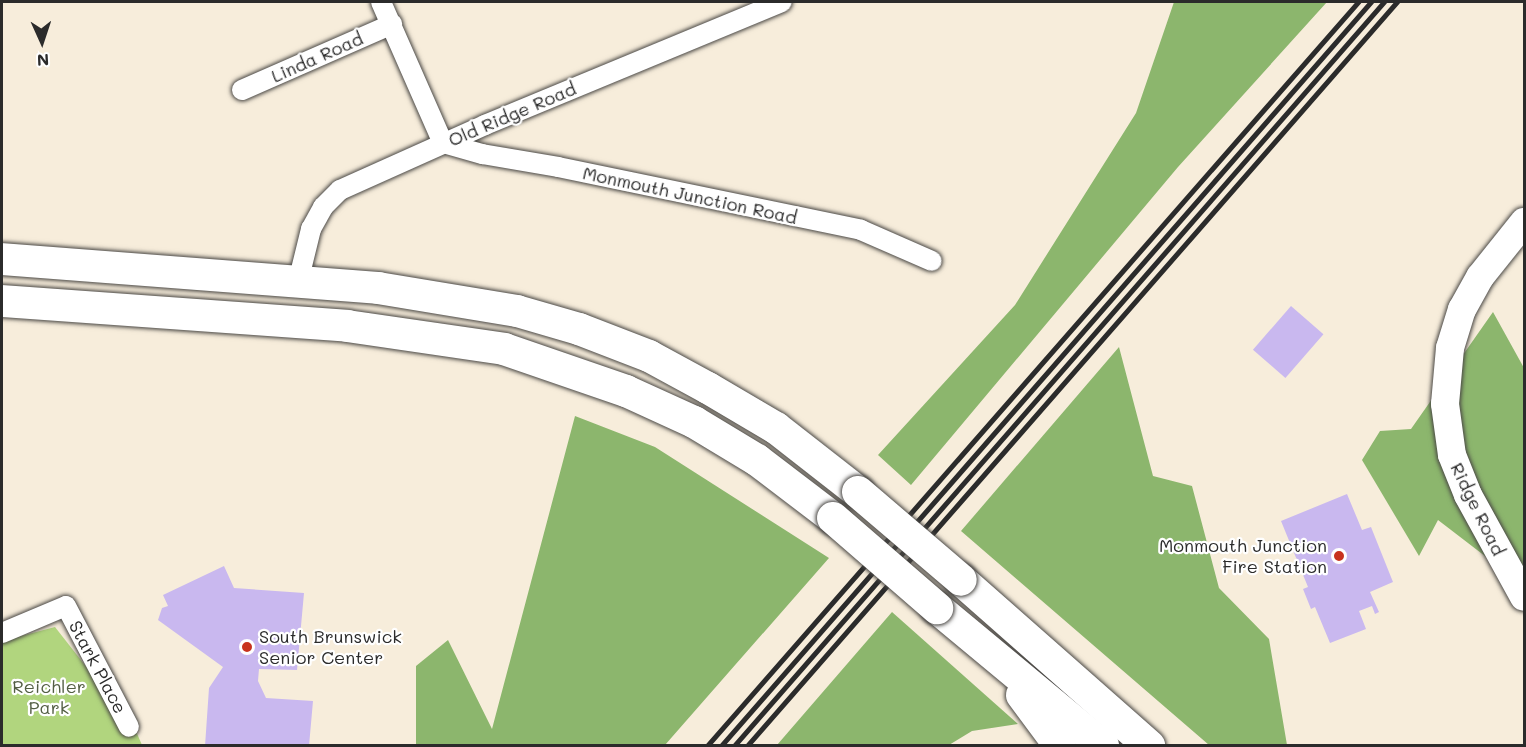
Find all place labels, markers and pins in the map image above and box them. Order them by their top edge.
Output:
place label: Monmouth Junction Fire Station [1159,535,1327,578]
marker: Monmouth Junction Fire Station [1332,549,1346,563]
place label: South Brunswick Senior Center [259,626,402,668]
marker: South Brunswick Senior Center [240,640,254,654]

